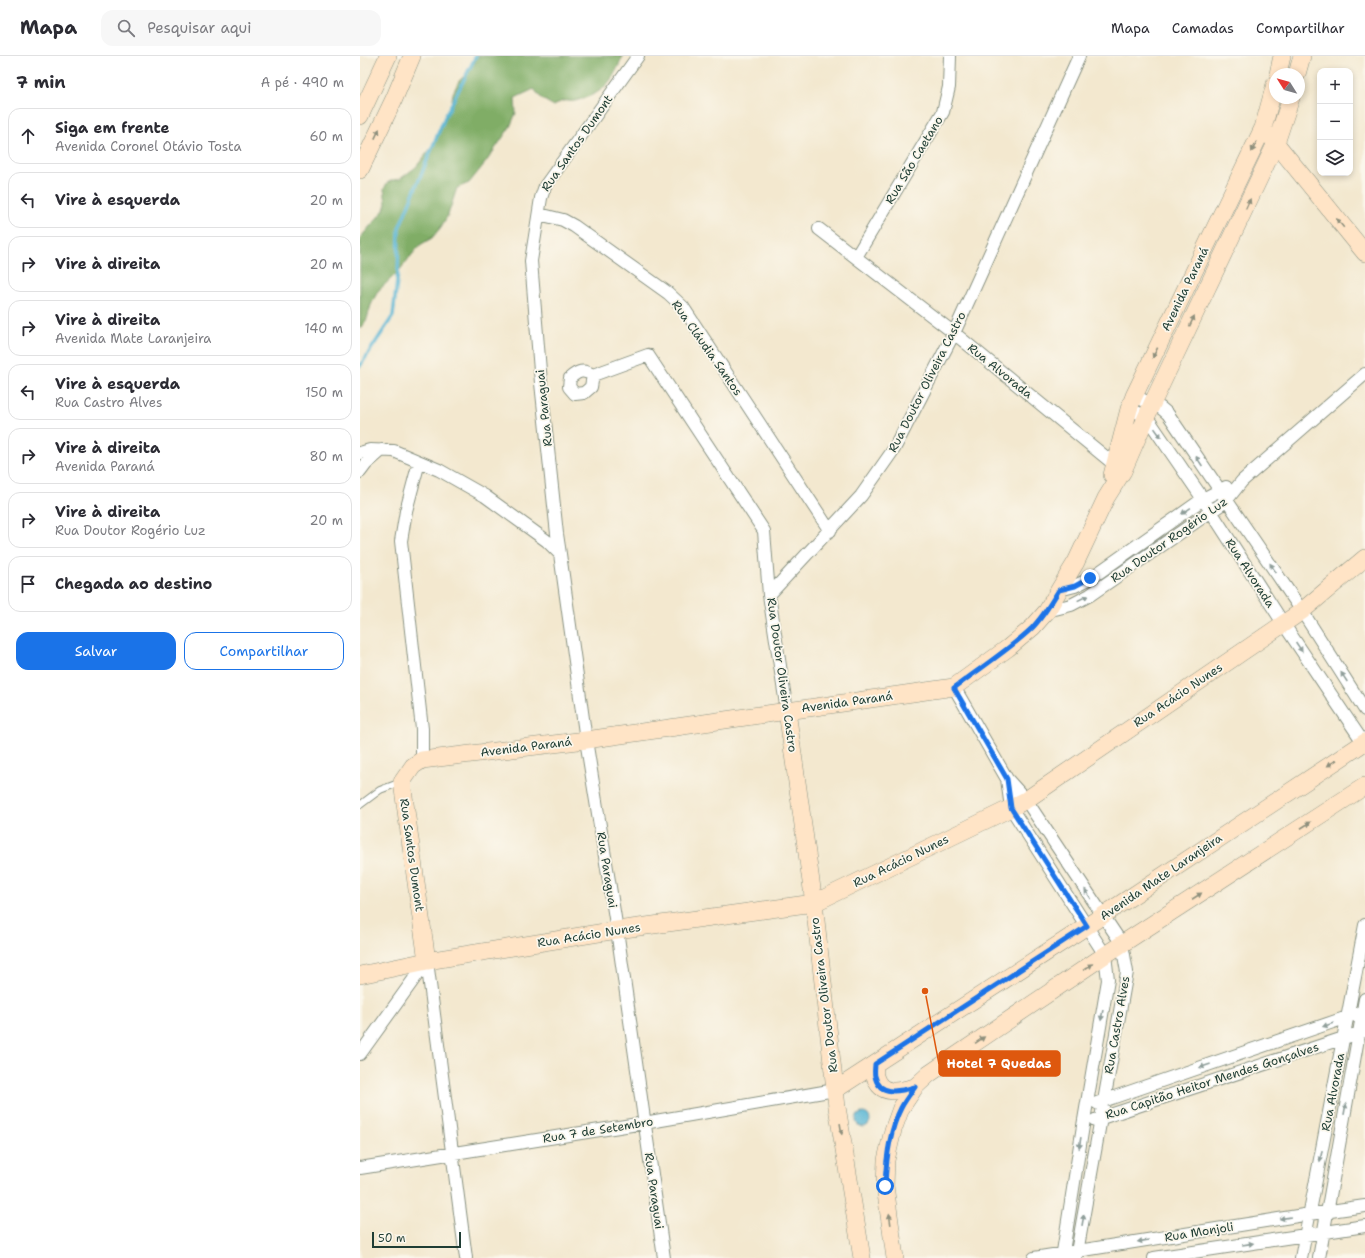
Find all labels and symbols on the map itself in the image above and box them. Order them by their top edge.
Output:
north arrow [1269,68,1305,104]
street label: Rua Santos Dumont [538,92,616,194]
street label: Rua São Caetano [881,113,947,207]
one-way arrow [374,129,380,140]
one-way arrow [1251,142,1257,153]
one-way arrow [1245,198,1251,209]
one-way arrow [1336,217,1345,228]
street label: Avenida Paraná [1158,244,1213,334]
street label: Rua Cláudia Santos [668,297,746,399]
street label: Rua Doutor Oliveira Castro [884,309,970,455]
one-way arrow [1189,315,1195,327]
street label: Rua Alvorada [964,340,1036,402]
one-way arrow [1152,347,1158,358]
street label: Rua Paraguai [532,369,556,447]
one-way arrow [1154,428,1162,439]
one-way arrow [1195,456,1203,466]
street label: Rua Doutor Rogério Luz [1107,494,1231,586]
one-way arrow [1181,507,1192,515]
street label: Rua Alvorada [1222,535,1279,611]
one-way arrow [1269,563,1277,573]
route end [1081,569,1099,587]
one-way arrow [1078,595,1089,602]
street label: Rua Doutor Oliveira Castro [763,597,801,753]
one-way arrow [1295,642,1303,652]
street label: Rua Acácio Nunes [1130,659,1226,731]
one-way arrow [1340,672,1348,682]
street label: Avenida Paraná [800,688,894,716]
street label: Avenida Paraná [479,733,573,761]
one-way arrow [1327,759,1338,767]
street label: Rua Santos Dumont [396,797,428,913]
one-way arrow [1301,821,1311,829]
street label: Avenida Mate Laranjeira [1097,830,1226,924]
street label: Rua Paraguai [593,831,621,909]
street label: Rua Acácio Nunes [851,831,951,891]
one-way arrow [1084,889,1092,899]
one-way arrow [1191,892,1203,899]
street label: Rua Doutor Oliveira Castro [807,917,841,1073]
street label: Rua Acácio Nunes [536,919,642,951]
one-way arrow [1083,963,1093,971]
street label: Rua Castro Alves [1101,975,1133,1075]
one-way arrow [1099,1009,1105,1021]
one-way arrow [1322,1022,1334,1028]
one-way arrow [975,1036,986,1044]
street label: Rua Capitão Heitor Mendes Gonçalves [1103,1039,1321,1123]
callout: Hotel 7 Quedas [939,1051,1060,1076]
street label: Rua Alvorada [1318,1051,1349,1132]
text: Hotel 7 Quedas [947,1055,1052,1072]
one-way arrow [1199,1064,1211,1070]
one-way arrow [1342,1103,1348,1115]
street label: Rua 7 de Setembro [542,1113,654,1147]
one-way arrow [838,1123,844,1135]
one-way arrow [1077,1137,1083,1149]
one-way arrow [1318,1150,1324,1162]
street label: Rua Paraguai [641,1152,667,1230]
route start [876,1177,894,1195]
one-way arrow [887,1213,893,1225]
one-way arrow [1080,1213,1086,1226]
one-way arrow [1279,1215,1291,1221]
street label: Rua Monjoli [1163,1219,1235,1245]
scale bar [372,1230,461,1249]
one-way arrow [1137,1238,1149,1244]
one-way arrow [1242,1241,1254,1247]

